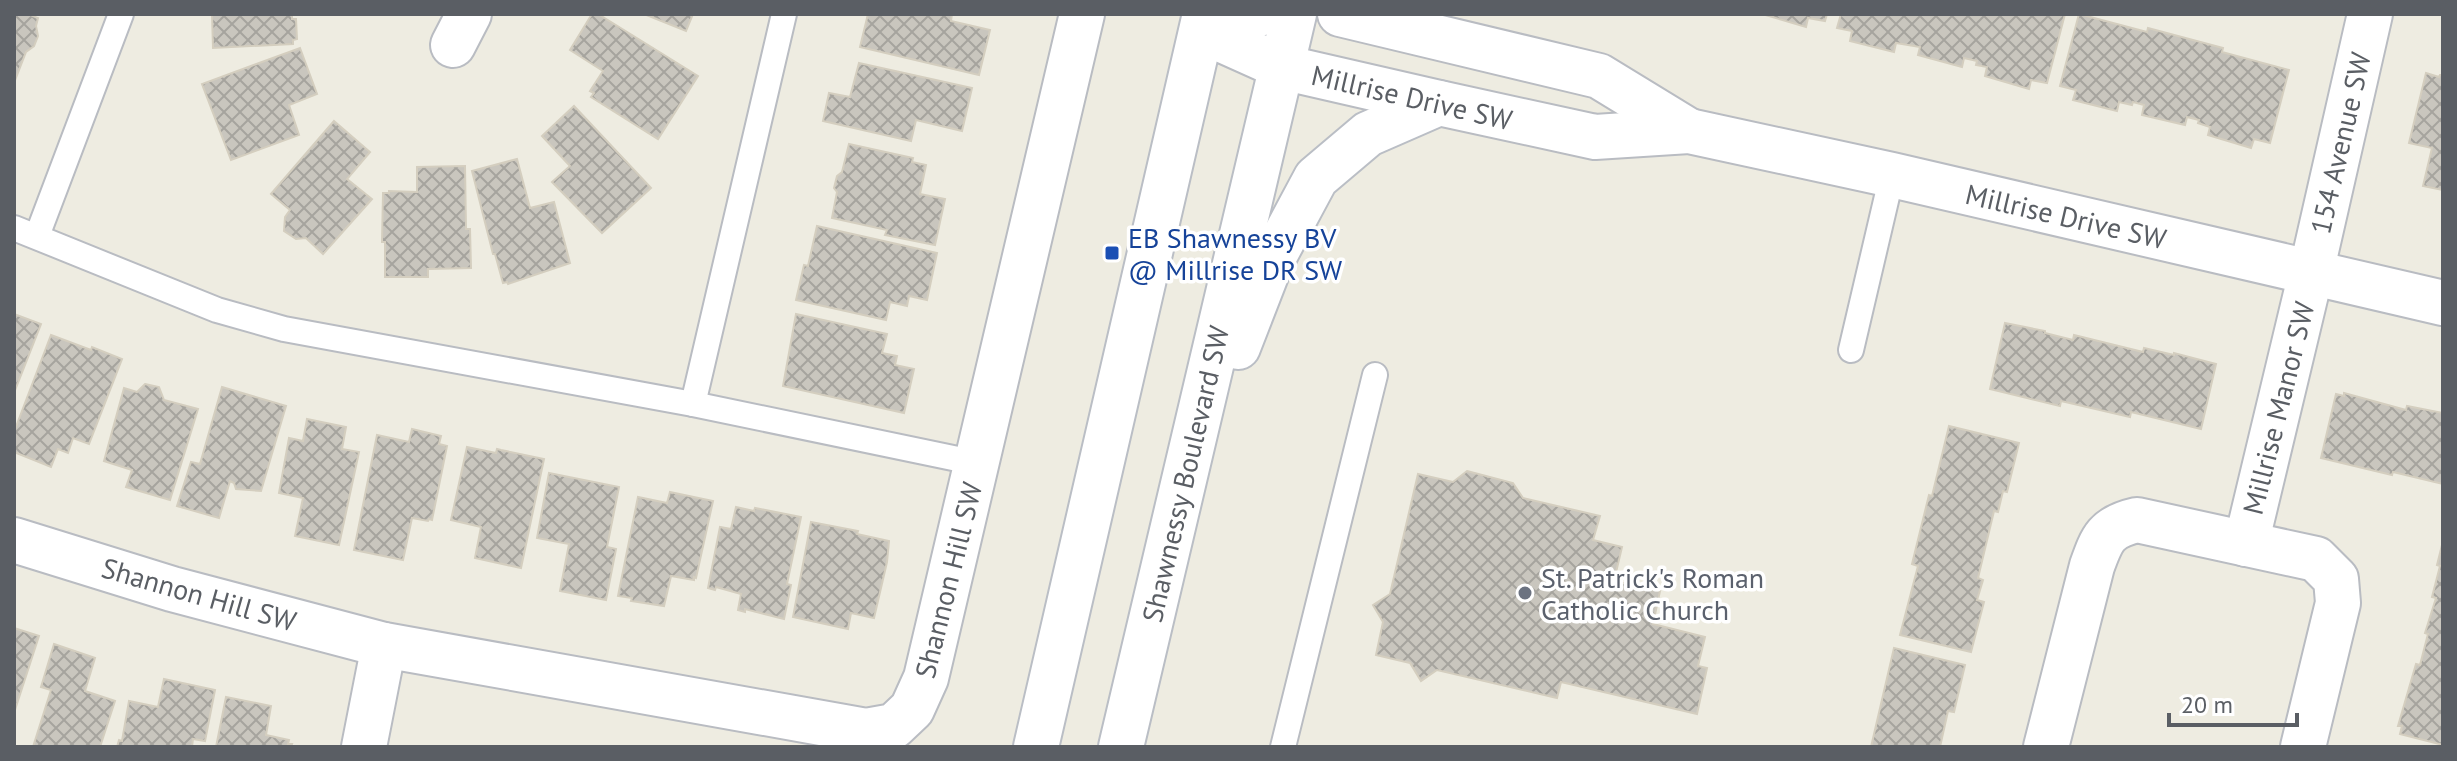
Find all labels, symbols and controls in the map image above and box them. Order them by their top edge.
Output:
street label: 154 Avenue SW [2301,49,2379,237]
street label: Millrise Drive SW [1308,56,1516,138]
street label: Millrise Drive SW [1962,175,2170,257]
place label: EB Shawnessy BV @ Millrise DR SW [1128,219,1342,288]
marker: EB Shawnessy BV @ Millrise DR SW [1103,244,1121,262]
street label: Millrise Manor SW [2234,298,2322,518]
street label: Shawnessy Boulevard SW [1133,322,1237,626]
street label: Shannon Hill SW [906,478,990,682]
street label: Shannon Hill SW [97,549,301,639]
place label: St. Patrick's Roman Catholic Church [1541,559,1764,628]
marker: St. Patrick's Roman Catholic Church [1516,584,1534,602]
scale bar [2169,677,2297,727]
text: 20 m [2181,689,2233,720]

